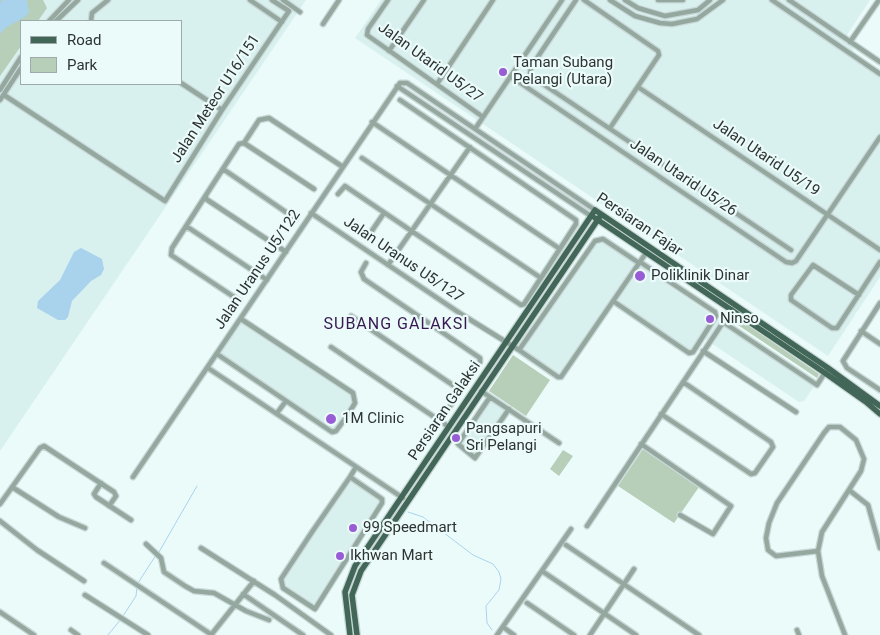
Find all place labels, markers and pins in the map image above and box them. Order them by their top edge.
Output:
place label: Taman Subang Pelangi (Utara) [513,54,613,89]
marker: Taman Subang Pelangi (Utara) [497,66,509,78]
place label: Poliklinik Dinar [651,267,749,285]
marker: Poliklinik Dinar [633,269,647,283]
place label: Ninso [720,310,759,328]
marker: Ninso [704,313,716,325]
place label: 1M Clinic [342,410,404,428]
marker: 1M Clinic [324,412,338,426]
place label: Pangsapuri Sri Pelangi [466,420,542,455]
marker: Pangsapuri Sri Pelangi [450,432,462,444]
place label: 99 Speedmart [363,519,457,537]
marker: 99 Speedmart [347,522,359,534]
place label: Ikhwan Mart [350,547,433,565]
marker: Ikhwan Mart [334,550,346,562]

